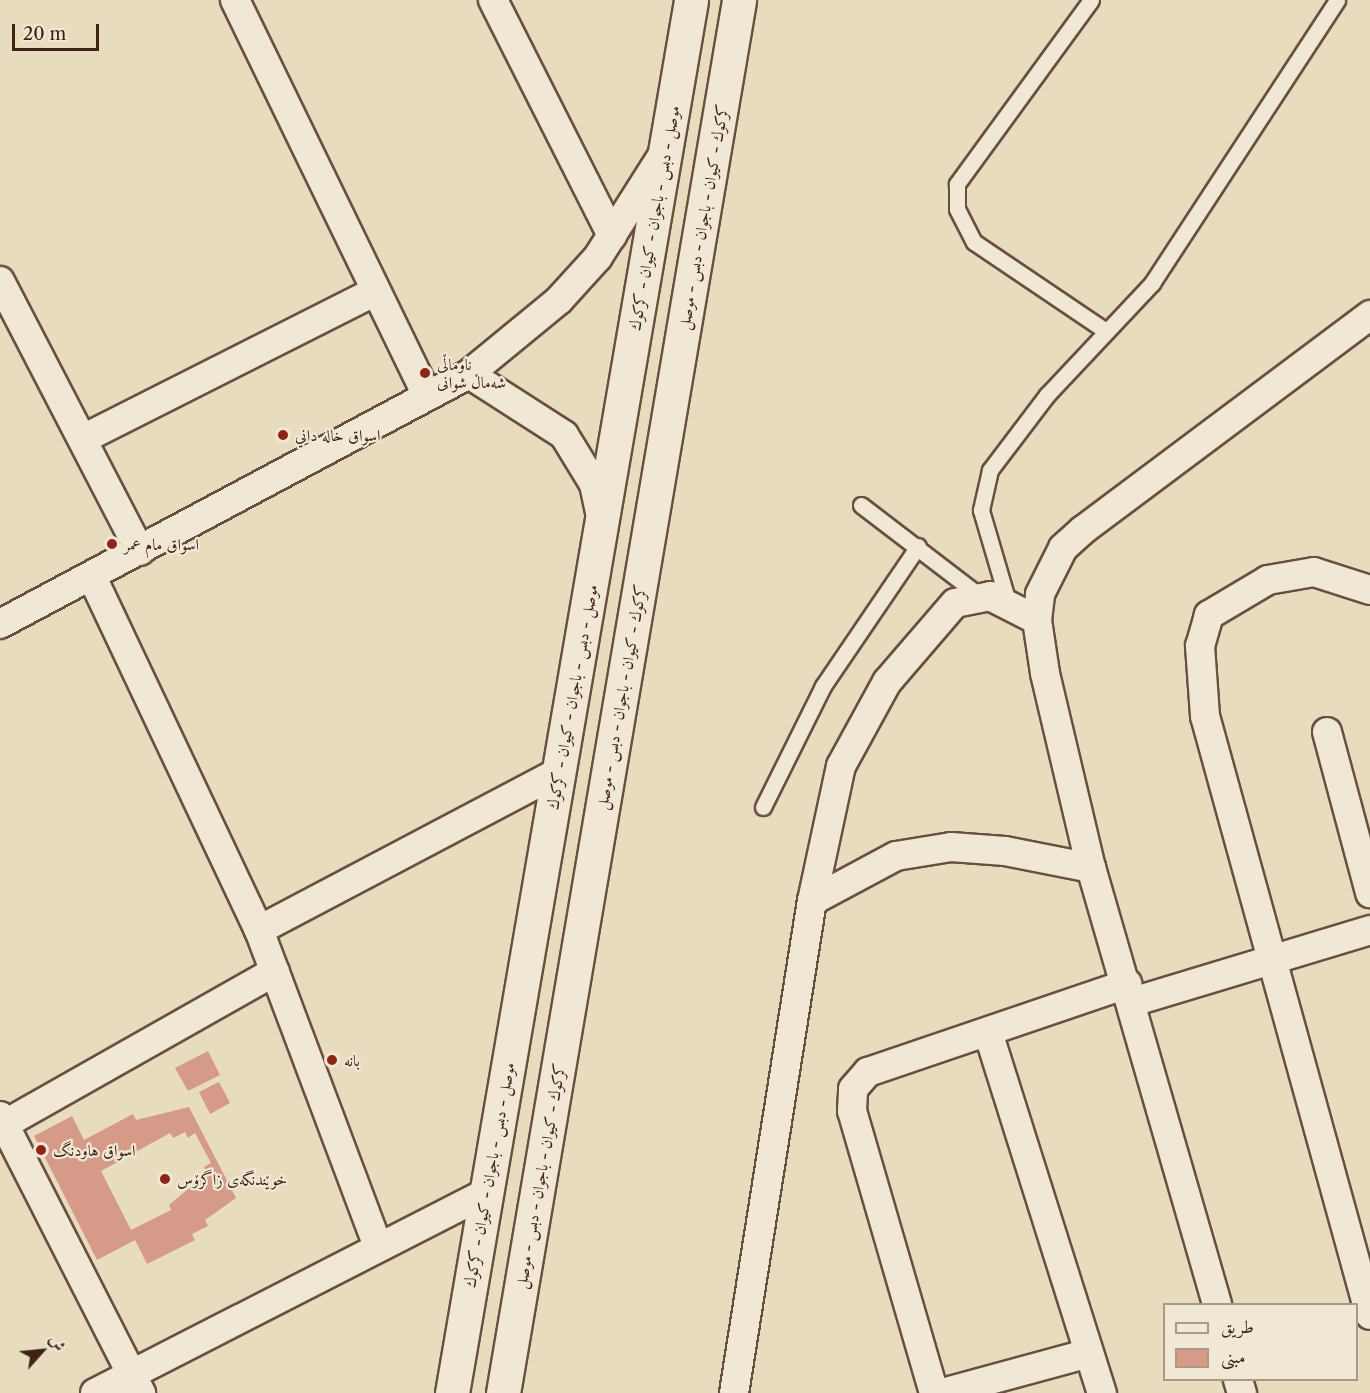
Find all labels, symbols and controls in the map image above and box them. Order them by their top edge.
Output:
scale bar [15,12,102,50]
text: 20 m [23,23,66,45]
street label: كركوك - كيوان - باجوان - دبس - موصل [674,103,732,331]
street label: موصل - دبس - باجوان - كيوان - كركوك [625,104,683,332]
place label: ناوماڵی شەماڵ شوانی [437,354,506,392]
marker: ناوماڵی شەماڵ شوانی [418,366,432,380]
place label: اسواق خاله داني [295,425,381,445]
marker: اسواق خاله داني [276,428,290,442]
place label: اسواق مام عمر [124,534,199,554]
marker: اسواق مام عمر [105,537,119,551]
street label: موصل - دبس - باجوان - كيوان - كركوك [543,583,601,811]
street label: كركوك - كيوان - باجوان - دبس - موصل [592,583,650,811]
place label: بانە [344,1050,360,1070]
marker: بانە [325,1053,339,1067]
street label: موصل - دبس - باجوان - كيوان - كركوك [460,1061,518,1289]
street label: كركوك - كيوان - باجوان - دبس - موصل [511,1062,569,1290]
place label: اسواق هاودنگ [53,1140,135,1160]
marker: اسواق هاودنگ [34,1143,48,1157]
place label: خوێندنگەی زاگرۆس [177,1169,287,1189]
marker: خوێندنگەی زاگرۆس [158,1172,172,1186]
legend [1163,1303,1358,1381]
text: طريق [1221,1316,1254,1338]
north arrow [12,1321,72,1381]
text: ش [46,1331,71,1354]
text: مبنى [1221,1346,1246,1368]

